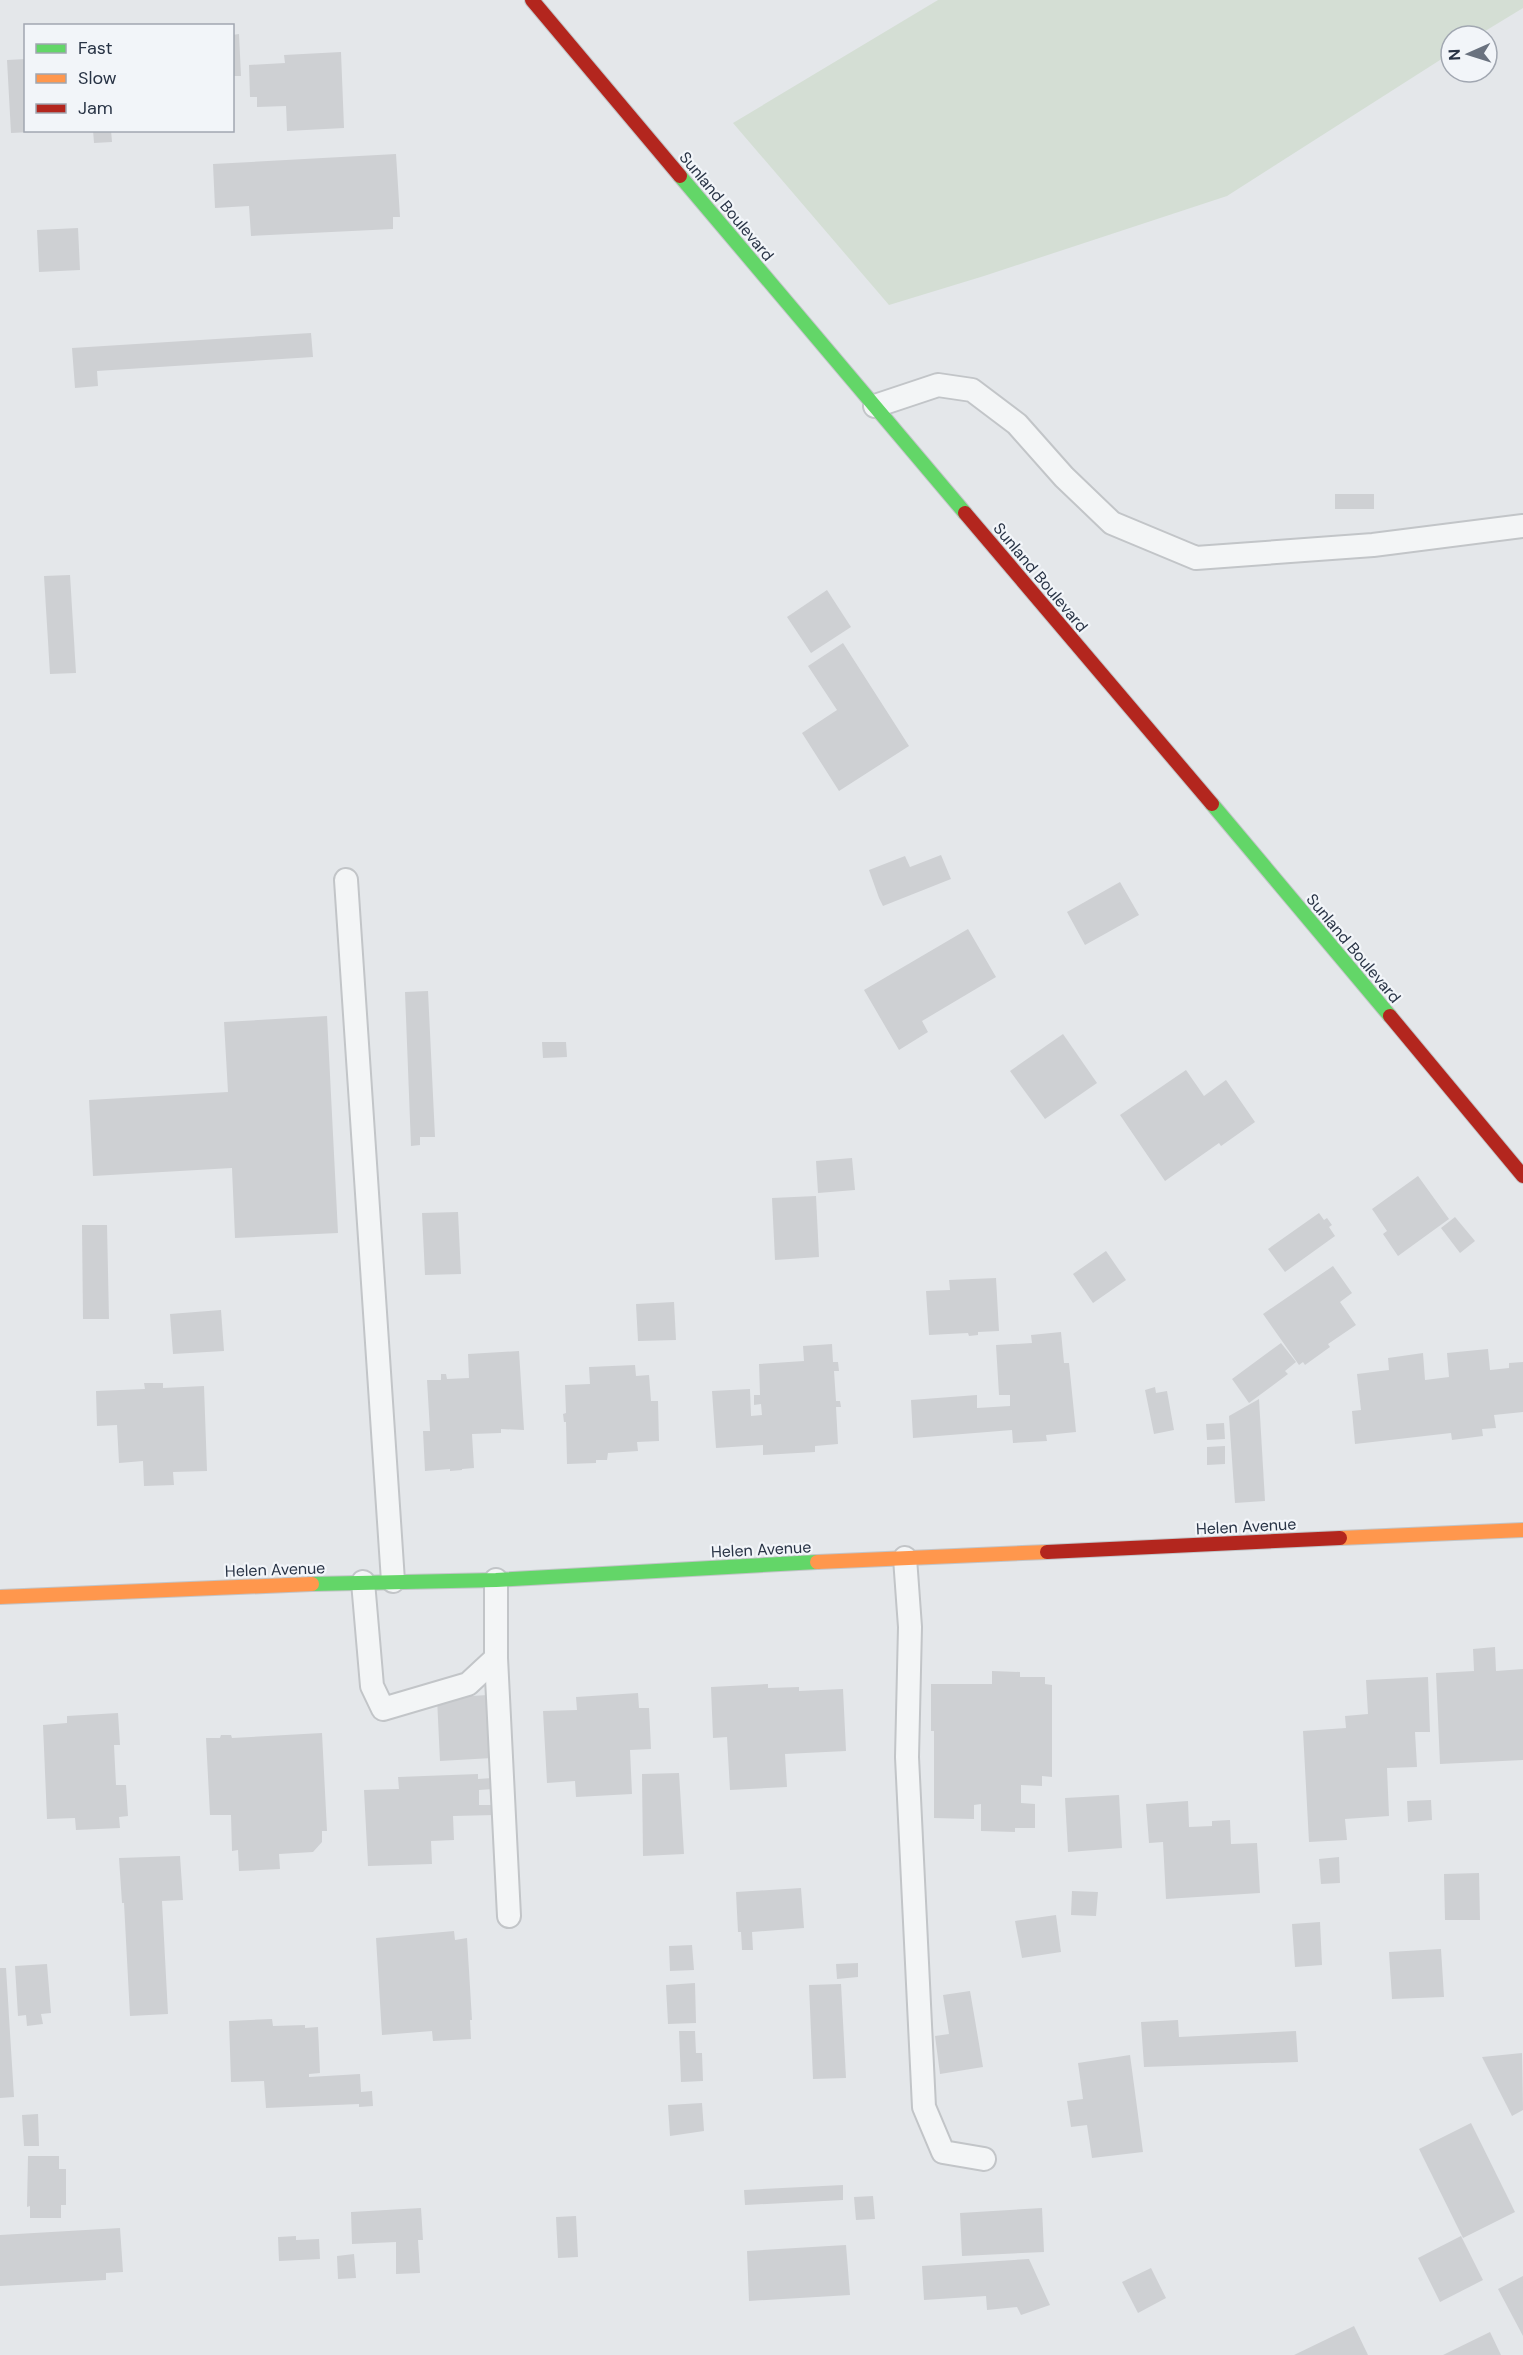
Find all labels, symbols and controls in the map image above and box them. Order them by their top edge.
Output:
legend [24,24,234,132]
north arrow [1439,24,1499,84]
text: Fast [78,36,113,60]
text: N [1444,48,1465,61]
text: Slow [78,66,117,90]
text: Jam [78,96,113,120]
street label: Sunland Boulevard [675,147,779,265]
street label: Sunland Boulevard [989,518,1093,636]
street label: Sunland Boulevard [1302,889,1406,1007]
street label: Helen Avenue [1195,1513,1297,1540]
street label: Helen Avenue [710,1536,812,1563]
street label: Helen Avenue [224,1557,326,1582]

